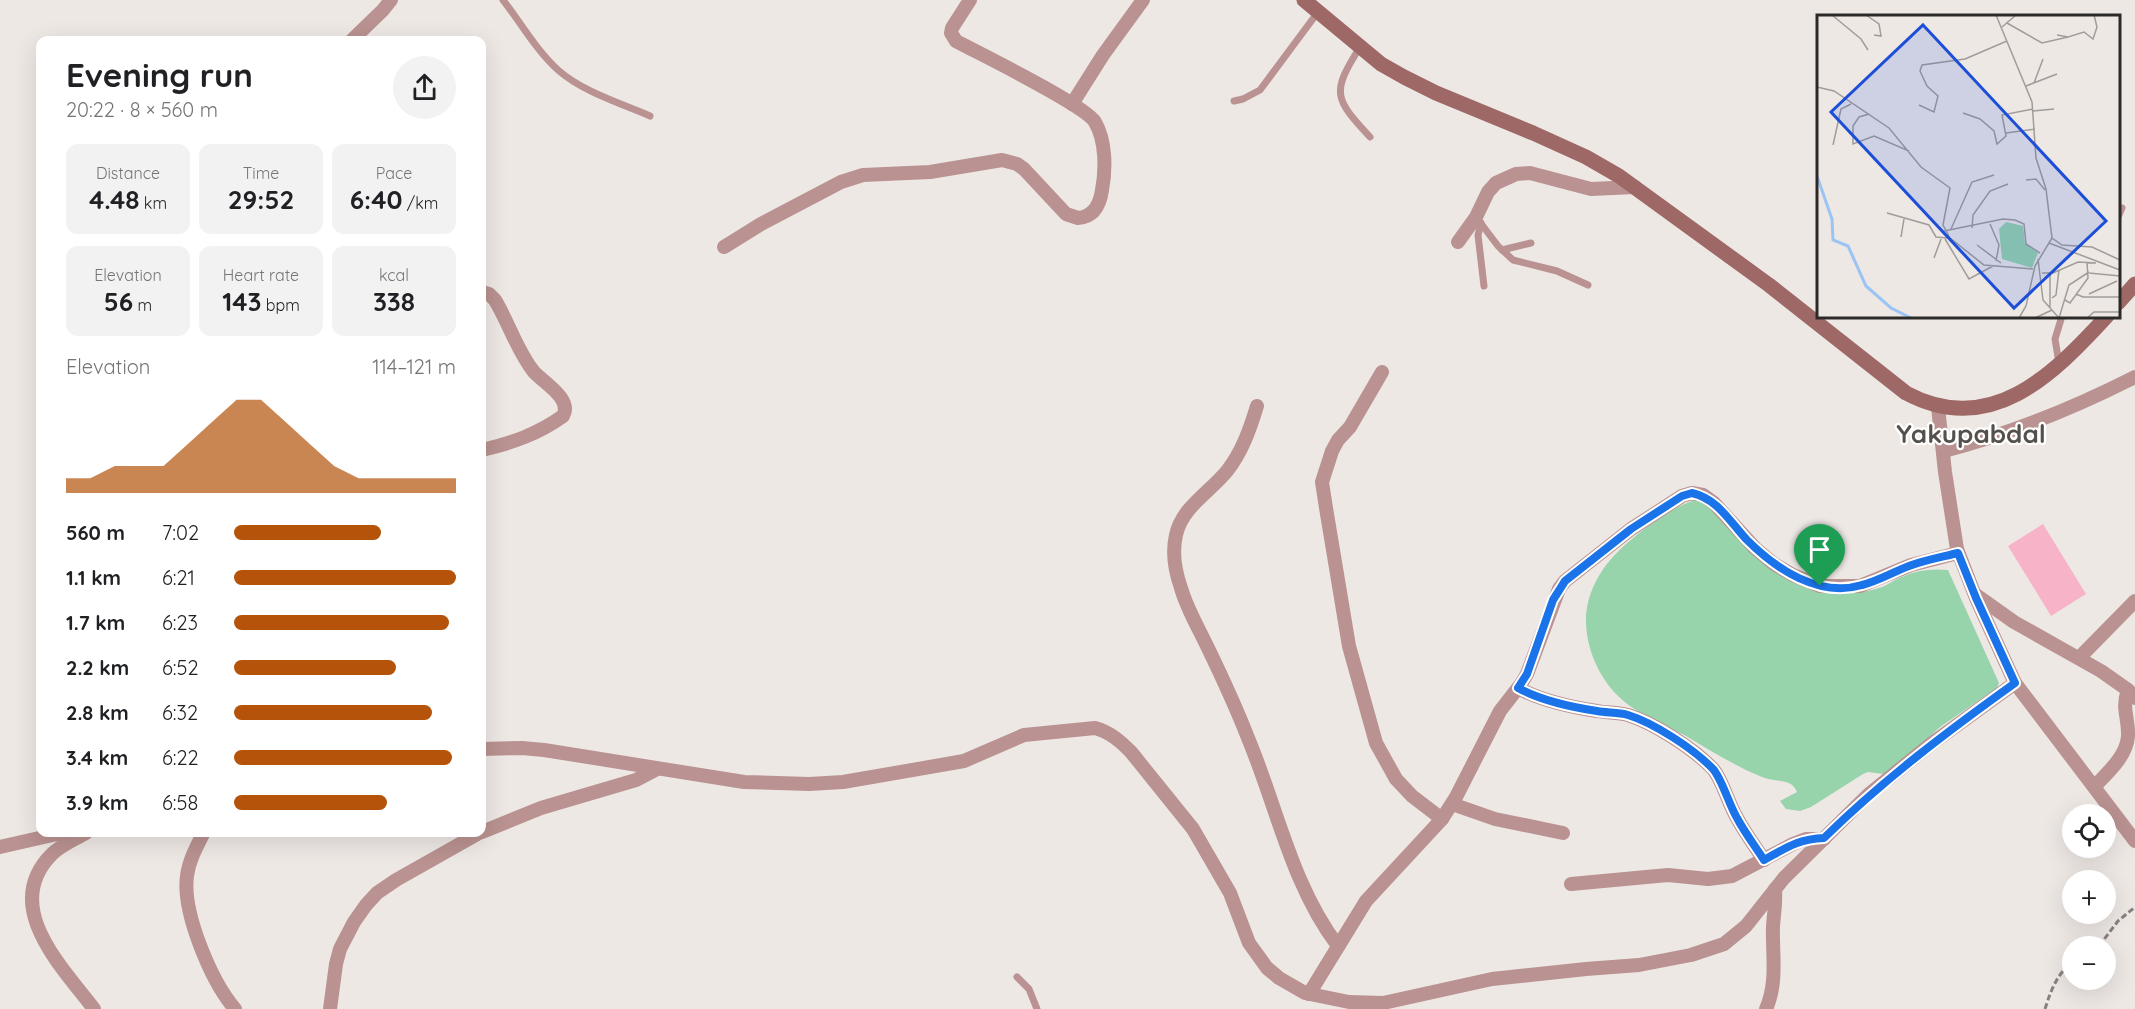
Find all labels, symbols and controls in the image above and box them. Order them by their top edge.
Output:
inset map [1817,15,2120,318]
text: Evening run [66,54,253,95]
button: share [393,56,456,119]
text: 20:22 · 8 × 560 m [66,97,218,122]
text: Distance [96,163,160,183]
text: Time [243,163,279,183]
text: Pace [376,163,412,183]
text: 4.48 [89,183,140,216]
text: 29:52 [228,183,294,216]
text: 6:40 [350,183,402,216]
text: km [140,193,167,213]
text: /km [402,193,438,213]
text: Elevation [94,265,162,285]
text: Heart rate [223,265,299,285]
text: kcal [379,265,409,285]
text: 56 [104,285,133,318]
text: 143 [222,285,262,318]
text: 338 [373,285,415,318]
text: m [133,295,152,315]
text: bpm [262,295,300,315]
text: Elevation [66,354,150,379]
text: 114–121 m [372,354,456,379]
district label: Yakupabdal [1896,417,2046,450]
text: 560 m [66,520,125,545]
text: 7:02 [162,520,199,545]
pin [1794,524,1845,586]
icon: arrive [1803,533,1836,566]
text: 1.1 km [66,565,121,590]
text: 6:21 [162,565,195,590]
text: 1.7 km [66,610,125,635]
text: 6:23 [162,610,198,635]
text: 2.2 km [66,655,129,680]
text: 6:52 [162,655,198,680]
text: 2.8 km [66,700,129,725]
text: 6:32 [162,700,198,725]
text: 3.4 km [66,745,128,770]
text: 6:22 [162,745,199,770]
text: 3.9 km [66,790,129,815]
text: 6:58 [162,790,198,815]
map controls [2062,804,2116,990]
button: locate [2062,804,2116,858]
button: + [2062,870,2116,924]
button: − [2062,936,2116,990]

